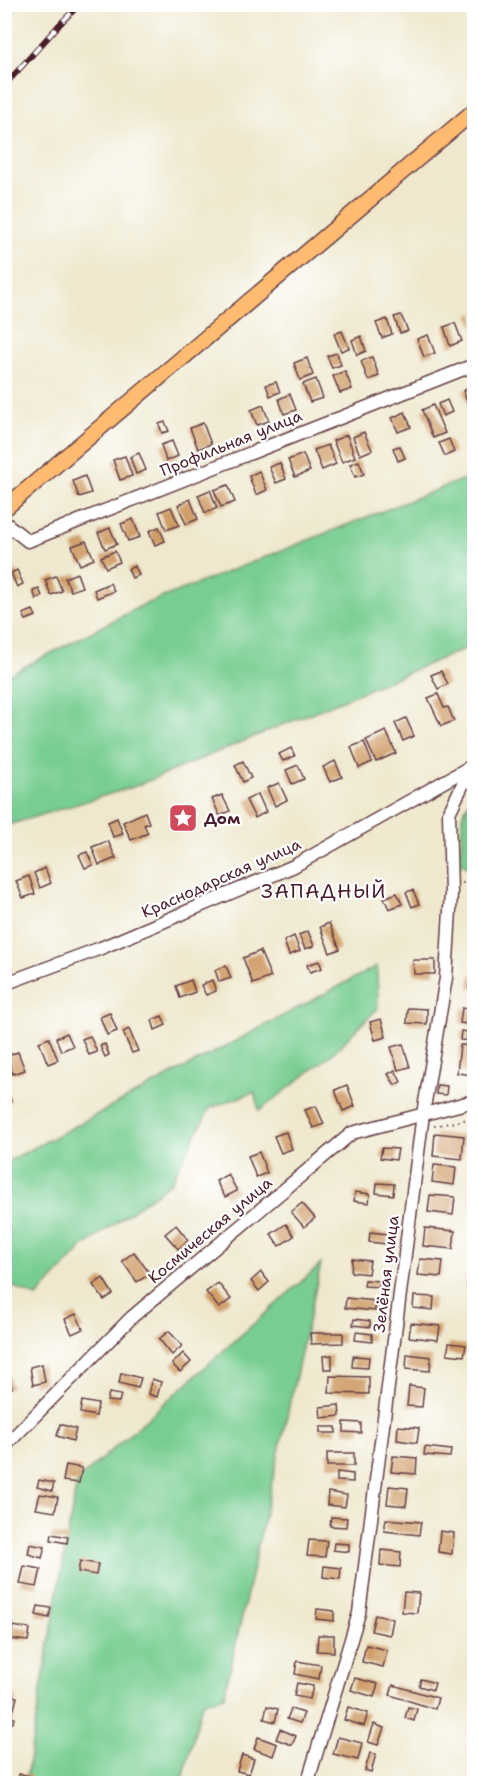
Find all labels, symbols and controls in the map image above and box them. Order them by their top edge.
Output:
street label: Профильная улица [157,405,305,481]
place icon: Дом [167,802,199,834]
place label: Дом [204,808,241,829]
street label: Краснодарская улица [138,833,304,923]
district label: ЗАПАДНЫЙ [261,878,387,904]
street label: Космическая улица [144,1172,276,1288]
street label: Зелёная улица [368,1214,404,1334]

